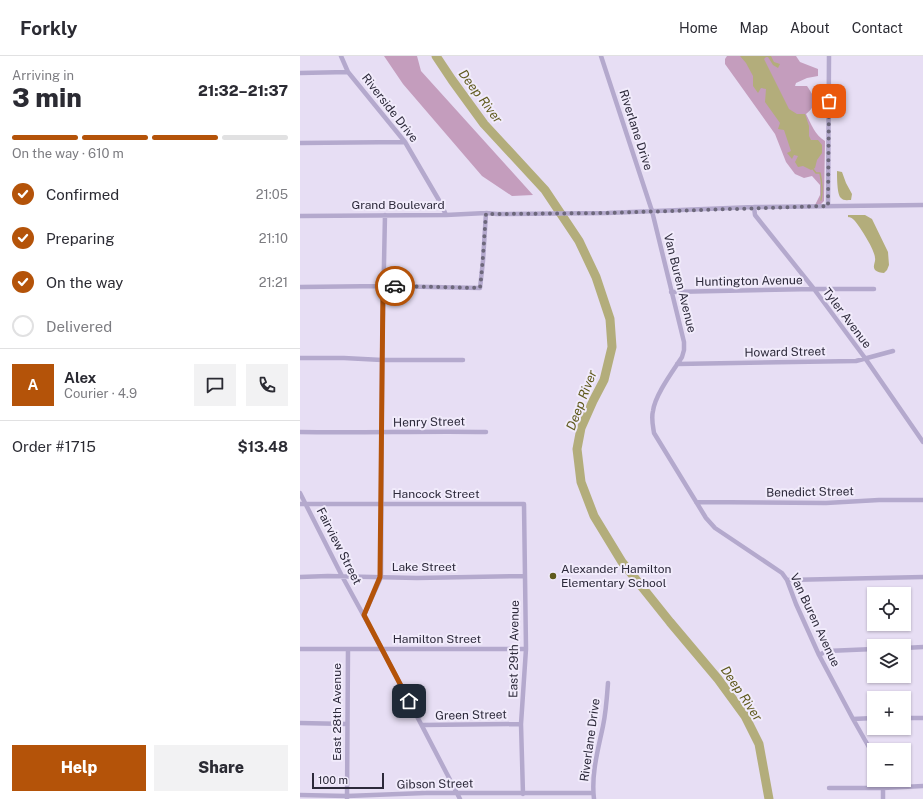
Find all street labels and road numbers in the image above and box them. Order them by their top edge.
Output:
street label: Riverside Drive [359,71,421,145]
street label: Riverlane Drive [616,88,656,172]
street label: Grand Boulevard [351,198,445,212]
street label: Van Buren Avenue [661,232,699,334]
street label: Huntington Avenue [695,273,803,289]
street label: Tyler Avenue [820,285,874,351]
street label: Howard Street [744,344,826,360]
street label: Henry Street [393,414,465,430]
street label: Benedict Street [766,484,854,500]
street label: Hancock Street [392,487,480,501]
street label: Fairview Street [314,505,365,587]
street label: Lake Street [392,560,457,574]
street label: Van Buren Avenue [787,571,843,669]
street label: East 29th Avenue [506,600,522,698]
street label: Hamilton Street [393,632,482,646]
street label: East 28th Avenue [330,663,344,761]
street label: Riverlane Drive [577,697,603,783]
street label: Green Street [435,707,507,723]
street label: Gibson Street [397,776,474,792]

